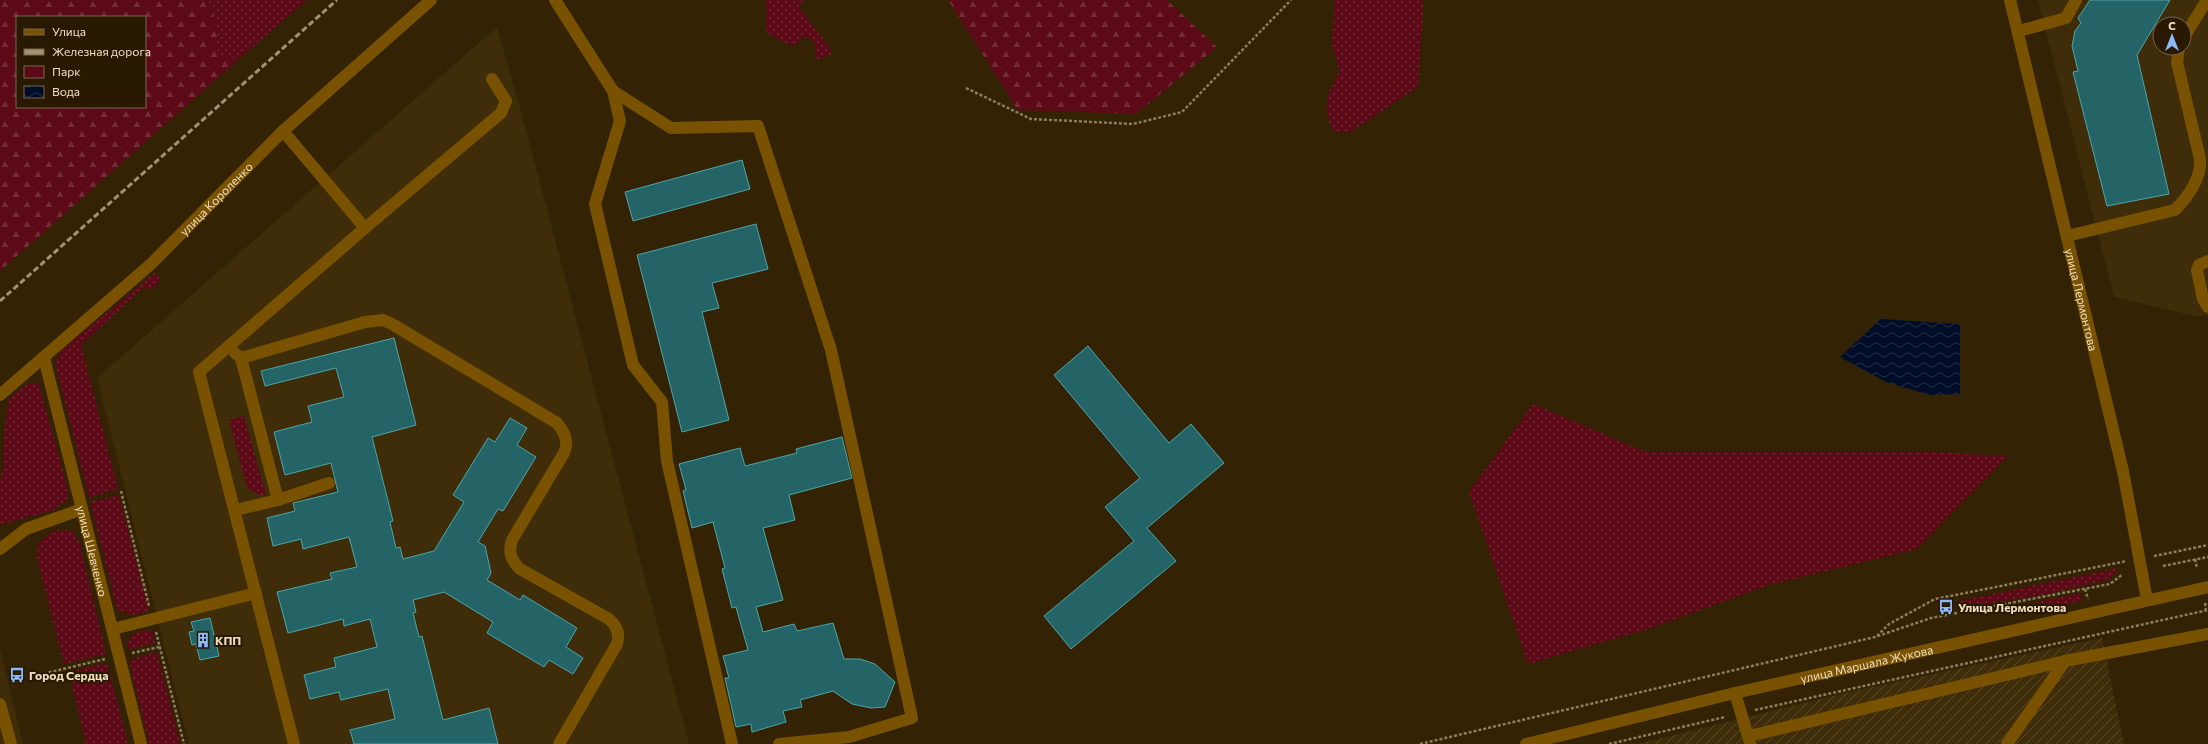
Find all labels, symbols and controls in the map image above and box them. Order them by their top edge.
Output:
legend [16,16,146,108]
north arrow [2152,16,2192,56]
text: С [2168,19,2176,32]
text: Улица [52,24,86,38]
text: Железная дорога [52,44,151,58]
text: Парк [52,64,81,78]
text: Вода [52,84,80,98]
street label: улица Короленко [177,159,255,238]
street label: улица Лермонтова [2063,247,2101,352]
street label: улица Шевченко [74,504,111,598]
bus stop icon: Улица Лермонтова [1937,598,1955,616]
place label: Улица Лермонтова [1958,600,2066,614]
building icon: КПП [194,631,212,649]
place label: КПП [215,633,241,647]
street label: улица Маршала Жукова [1799,642,1934,685]
bus stop icon: Город Сердца [8,666,26,684]
place label: Город Сердца [29,668,109,682]

